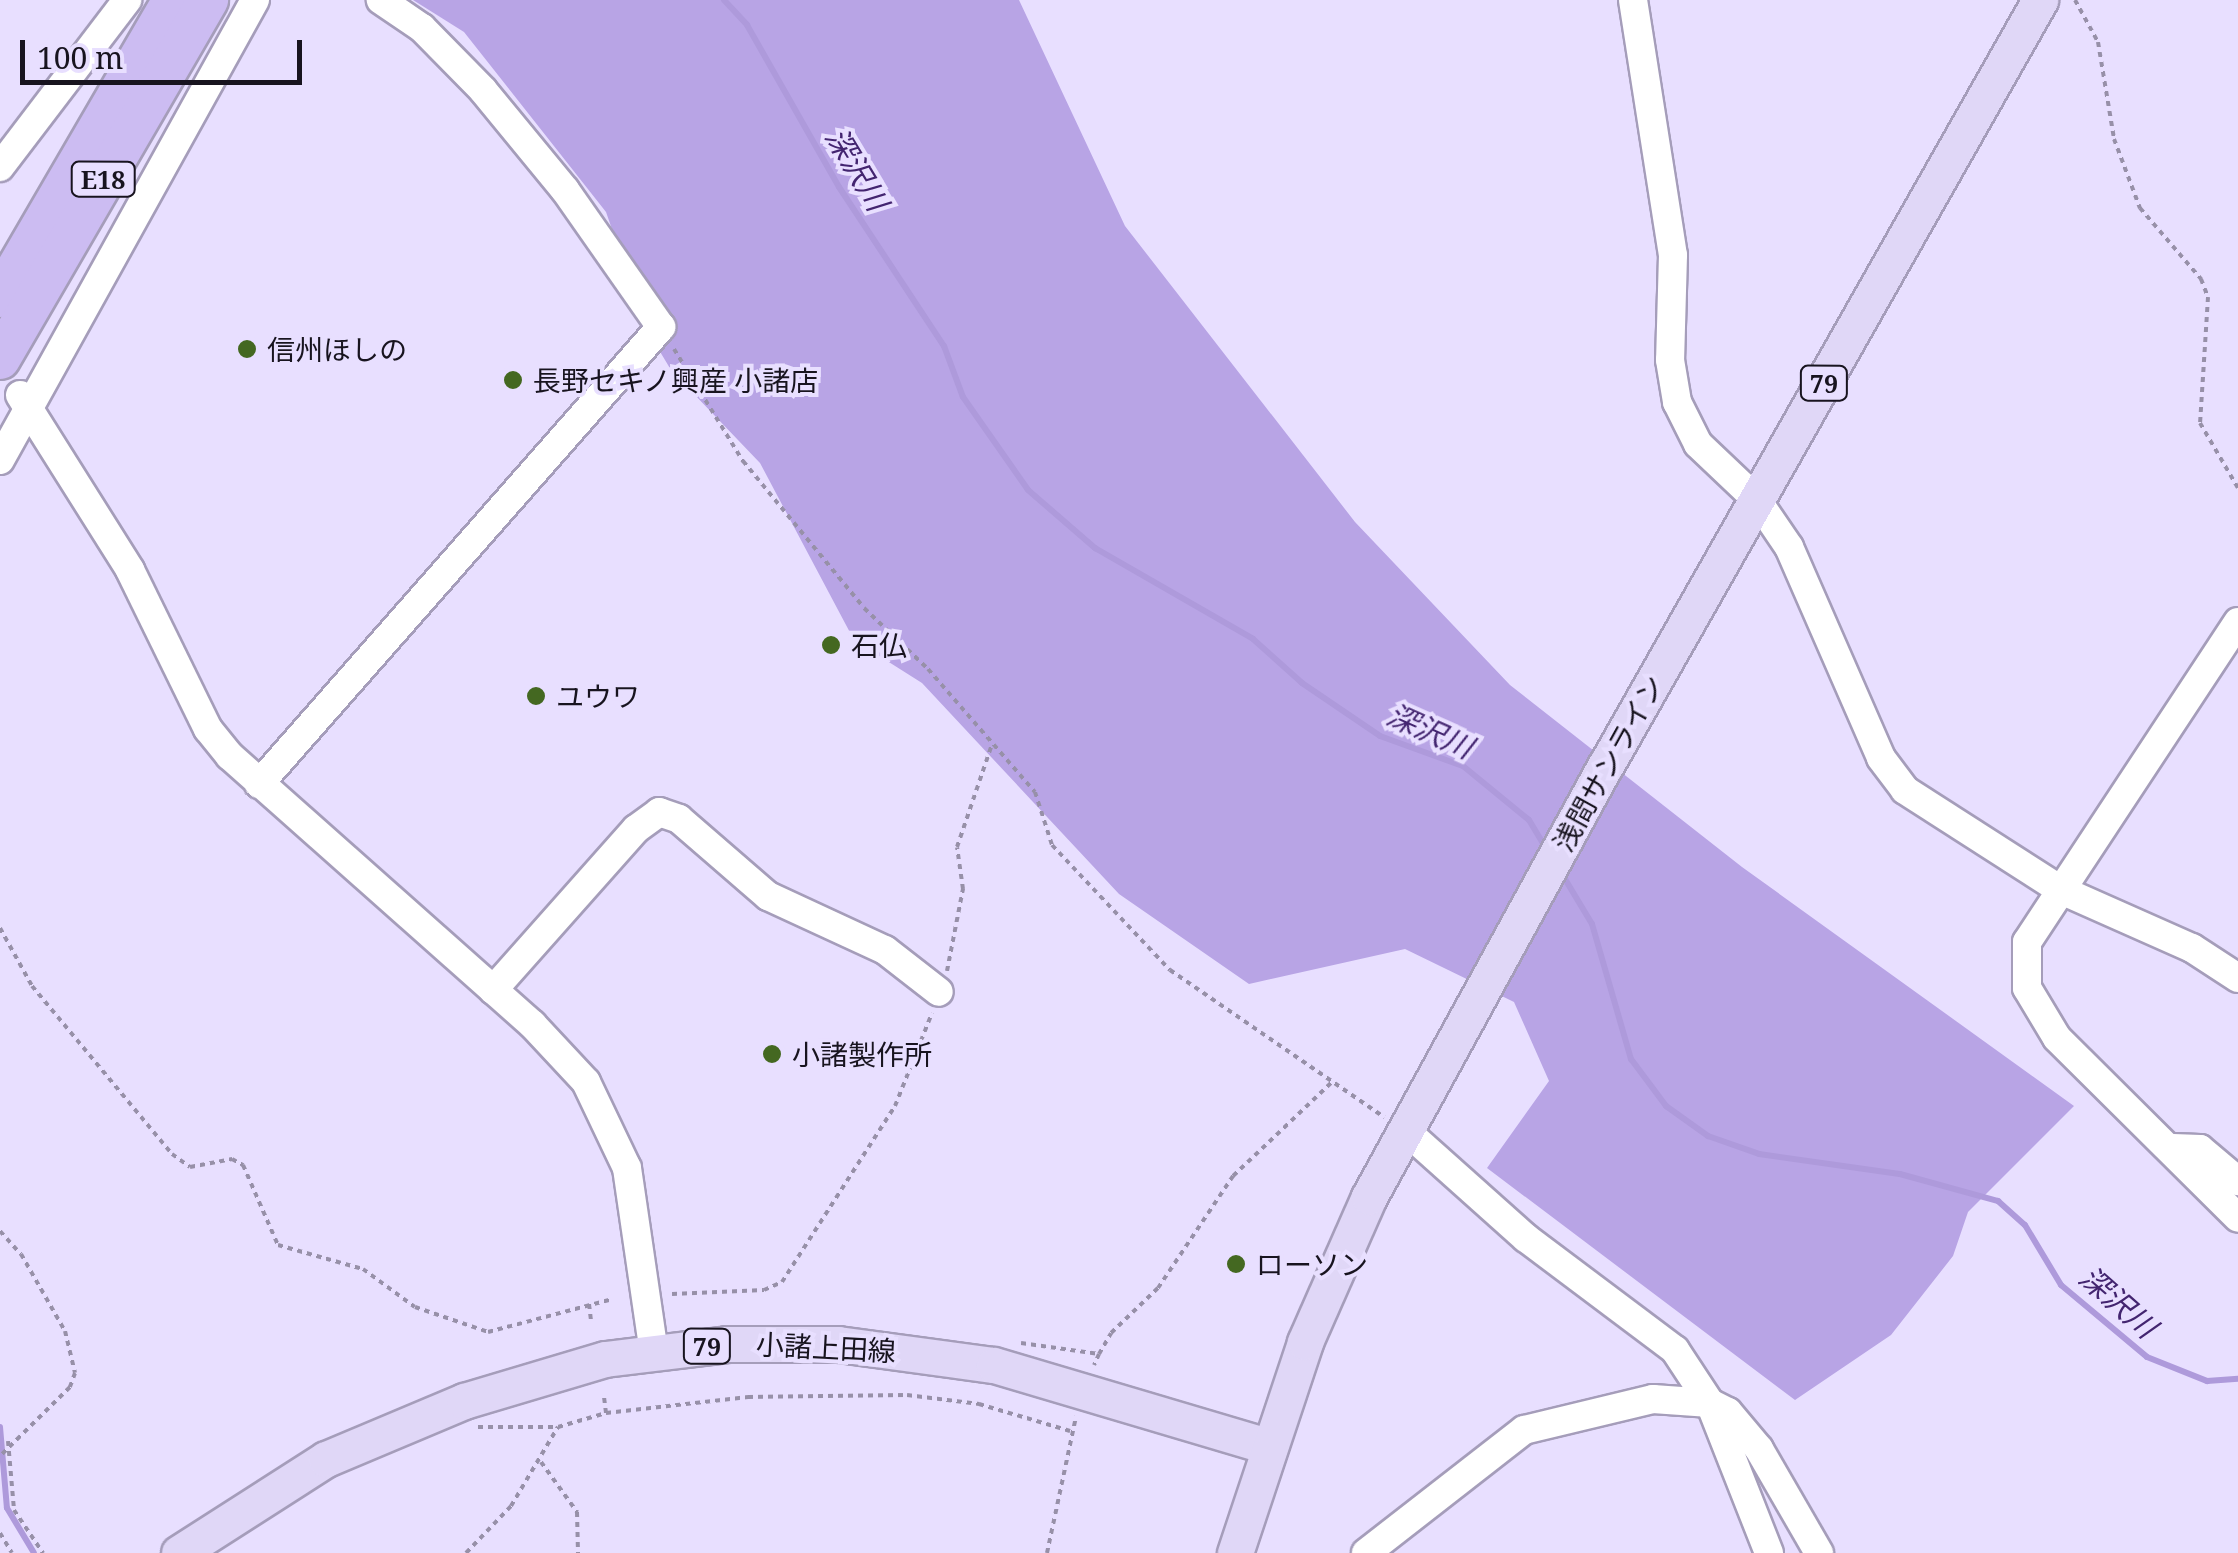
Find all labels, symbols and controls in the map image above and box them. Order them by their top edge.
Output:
scale bar [25,20,308,82]
text: 100 m [37,37,123,78]
water label: 深沢川 [818,121,896,217]
road number: E18 [70,159,136,199]
place label: 信州ほしの [267,332,407,366]
marker: 信州ほしの [236,338,258,360]
place label: 長野セキノ興産 小諸店 [533,363,820,397]
road number: 79 [1799,363,1849,403]
marker: 長野セキノ興産 小諸店 [502,369,524,391]
place label: 石仏 [851,628,907,662]
marker: 石仏 [820,634,842,656]
street label: 浅間サンライン [1546,669,1670,857]
place label: ユウワ [556,679,640,713]
marker: ユウワ [525,685,547,707]
water label: 深沢川 [1382,696,1478,766]
place label: 小諸製作所 [792,1037,932,1071]
marker: 小諸製作所 [761,1043,783,1065]
place label: ローソン [1256,1247,1368,1281]
marker: ローソン [1225,1253,1247,1275]
water label: 深沢川 [2072,1259,2164,1345]
road number: 79 [682,1326,732,1366]
street label: 小諸上田線 [755,1327,897,1367]

